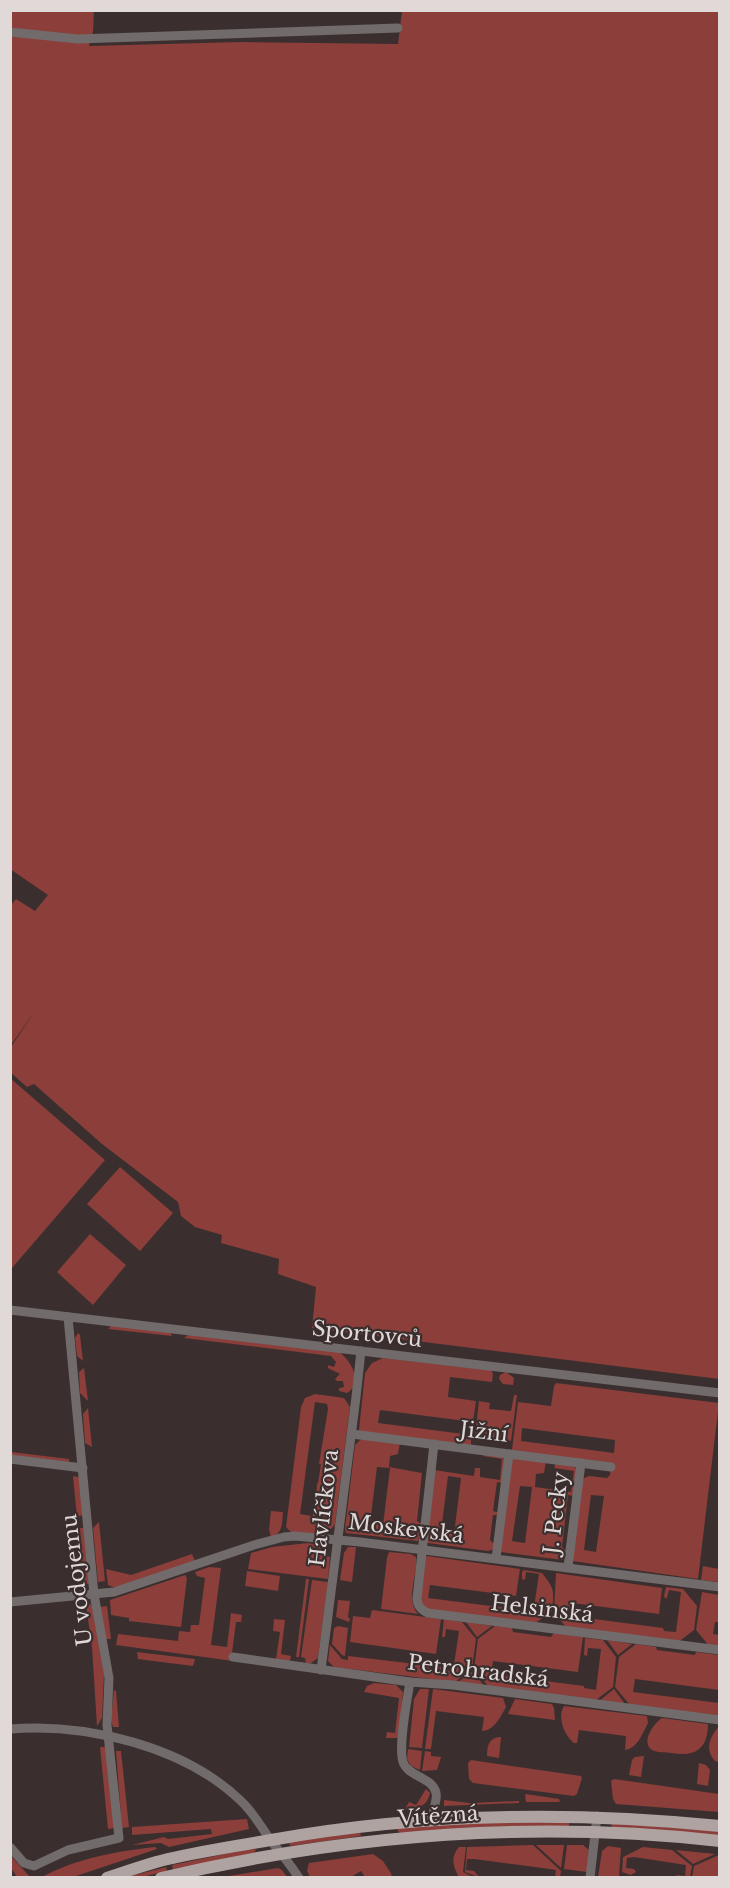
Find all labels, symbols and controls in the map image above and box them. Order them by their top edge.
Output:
street label: Sportovců [311,1315,423,1353]
street label: Jižní [455,1416,510,1448]
street label: Havlíčkova [304,1447,344,1568]
street label: J. Pecky [538,1470,574,1559]
street label: Moskevská [347,1509,466,1549]
street label: U vodojemu [56,1513,98,1647]
street label: Helsinská [489,1590,595,1628]
street label: Petrohradská [406,1649,550,1693]
street label: Vítězná [396,1800,480,1832]

